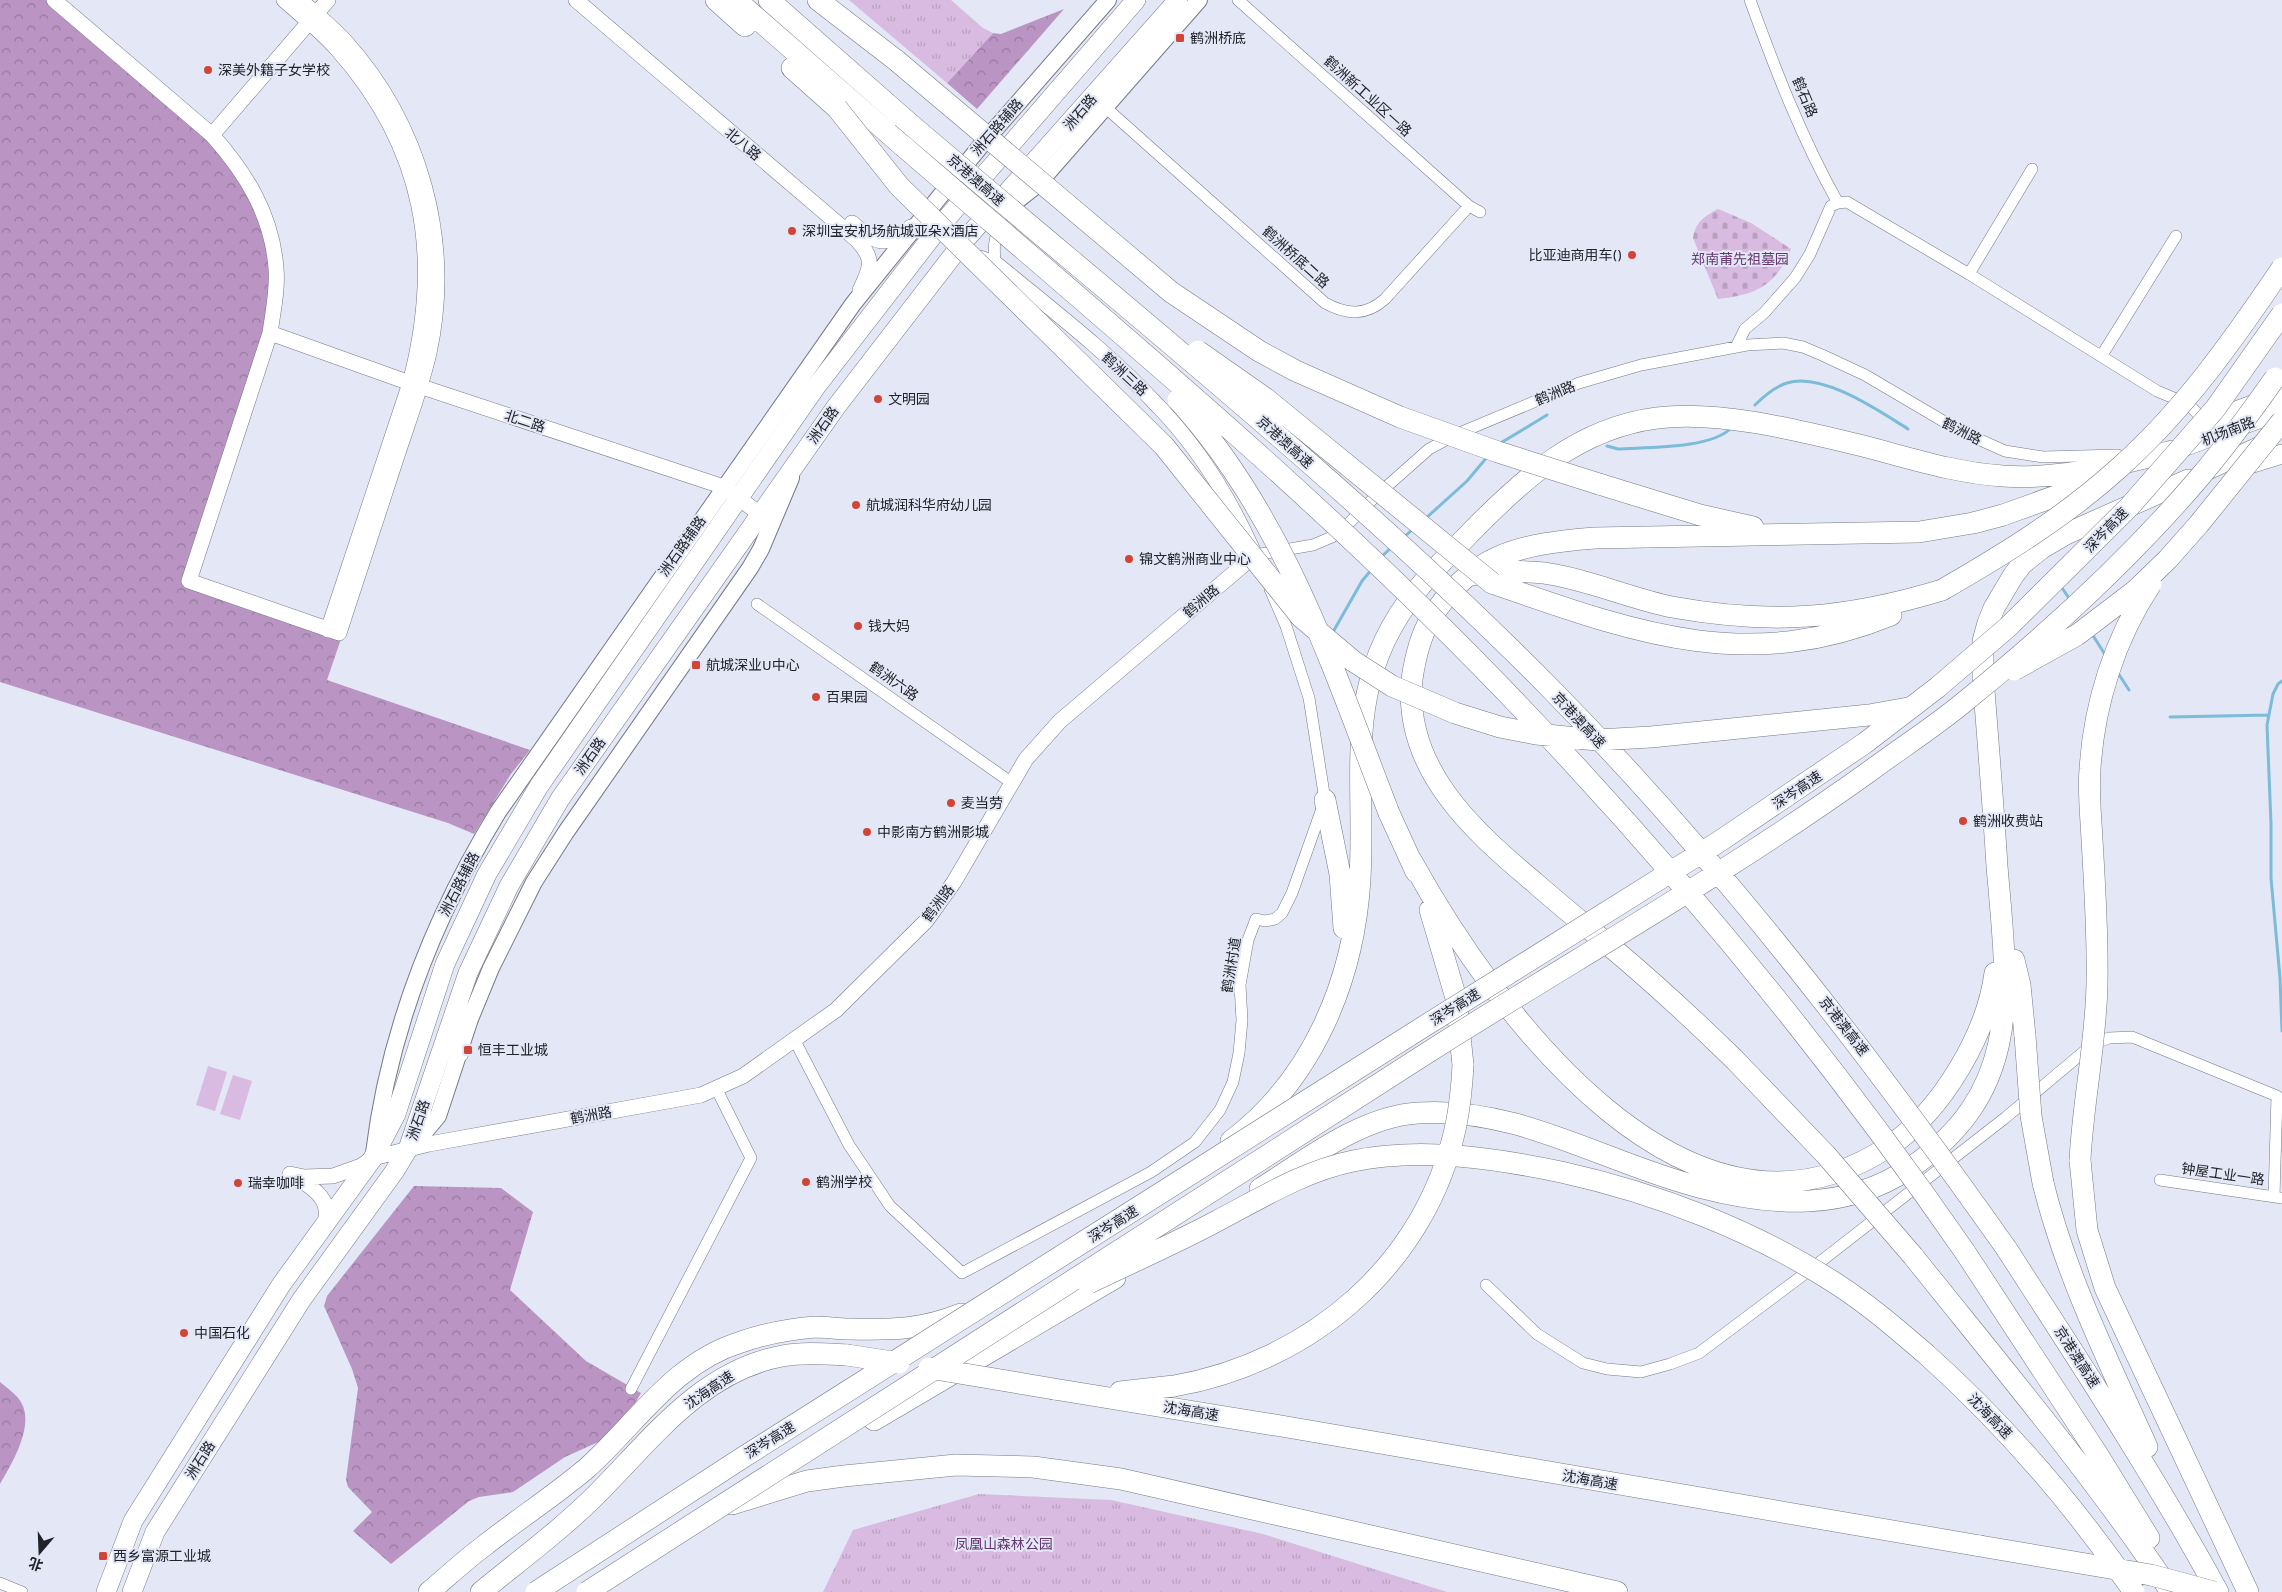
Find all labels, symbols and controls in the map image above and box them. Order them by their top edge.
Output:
place label: 鹤洲桥底 [1190,30,1246,48]
marker: 鹤洲桥底 [1174,32,1186,44]
street label: 鹤洲新工业区一路 [1320,53,1415,141]
place label: 深美外籍子女学校 [218,62,330,80]
marker: 深美外籍子女学校 [202,64,214,76]
street label: 鹤石路 [1788,75,1820,120]
street label: 洲石路 [1060,91,1101,134]
street label: 洲石路辅路 [968,95,1028,160]
street label: 北八路 [720,124,764,165]
street label: 京港澳高速 [943,152,1007,211]
street label: 鹤洲桥底二路 [1258,223,1333,293]
place label: 深圳宝安机场航城亚朵X酒店 [802,224,978,241]
marker: 深圳宝安机场航城亚朵X酒店 [786,225,798,237]
place label: 比亚迪商用车() [1528,247,1622,265]
marker: 比亚迪商用车() [1626,249,1638,261]
park label: 郑南莆先祖墓园 [1691,252,1789,269]
street label: 鹤洲三路 [1098,349,1151,400]
street label: 鹤洲路 [1533,378,1578,410]
place label: 文明园 [888,392,930,409]
marker: 文明园 [872,393,884,405]
street label: 洲石路 [804,403,843,448]
street label: 北二路 [502,407,547,437]
street label: 京港澳高速 [1252,413,1316,473]
street label: 鹤洲路 [1939,414,1984,449]
street label: 机场南路 [2199,414,2258,450]
place label: 航城润科华府幼儿园 [866,497,992,515]
marker: 航城润科华府幼儿园 [850,499,862,511]
street label: 深岑高速 [2082,505,2133,557]
street label: 洲石路辅路 [655,513,710,580]
place label: 锦文鹤洲商业中心 [1139,551,1251,569]
marker: 锦文鹤洲商业中心 [1123,553,1135,565]
street label: 鹤洲路 [1180,581,1224,622]
place label: 钱大妈 [868,618,910,636]
marker: 钱大妈 [852,620,864,632]
place label: 航城深业U中心 [706,658,800,675]
street label: 鹤洲六路 [865,658,922,705]
marker: 航城深业U中心 [690,659,702,671]
place label: 百果园 [826,690,868,707]
street label: 京港澳高速 [1548,690,1608,752]
marker: 百果园 [810,691,822,703]
street label: 洲石路 [571,734,610,779]
street label: 深岑高速 [1770,769,1826,814]
place label: 麦当劳 [961,796,1003,813]
marker: 麦当劳 [945,797,957,809]
place label: 鹤洲收费站 [1973,813,2043,831]
marker: 鹤洲收费站 [1957,815,1969,827]
place label: 中影南方鹤洲影城 [877,824,989,842]
marker: 中影南方鹤洲影城 [861,826,873,838]
street label: 洲石路辅路 [436,849,484,920]
street label: 鹤洲路 [919,881,959,926]
street label: 鹤洲村道 [1219,936,1245,994]
street label: 深岑高速 [1428,986,1484,1030]
street label: 京港澳高速 [1815,994,1871,1060]
place label: 恒丰工业城 [478,1043,548,1060]
marker: 恒丰工业城 [462,1044,474,1056]
street label: 洲石路 [404,1098,434,1143]
street label: 鹤洲路 [569,1103,613,1128]
street label: 钟屋工业一路 [2180,1161,2266,1190]
place label: 鹤洲学校 [816,1174,872,1192]
place label: 瑞幸咖啡 [248,1176,304,1193]
marker: 鹤洲学校 [800,1176,812,1188]
marker: 瑞幸咖啡 [232,1177,244,1189]
street label: 深岑高速 [1086,1203,1142,1247]
street label: 京港澳高速 [2050,1324,2102,1392]
place label: 中国石化 [194,1325,250,1343]
marker: 中国石化 [178,1327,190,1339]
street label: 沈海高速 [682,1369,738,1414]
street label: 沈海高速 [1963,1391,2014,1443]
street label: 沈海高速 [1162,1400,1220,1425]
street label: 深岑高速 [743,1419,799,1463]
street label: 洲石路 [182,1438,220,1483]
street label: 沈海高速 [1561,1468,1619,1495]
north arrow [15,1527,65,1577]
park label: 凤凰山森林公园 [955,1537,1053,1554]
place label: 西乡富源工业城 [113,1549,211,1566]
marker: 西乡富源工业城 [97,1550,109,1562]
text: 北 [27,1553,46,1573]

